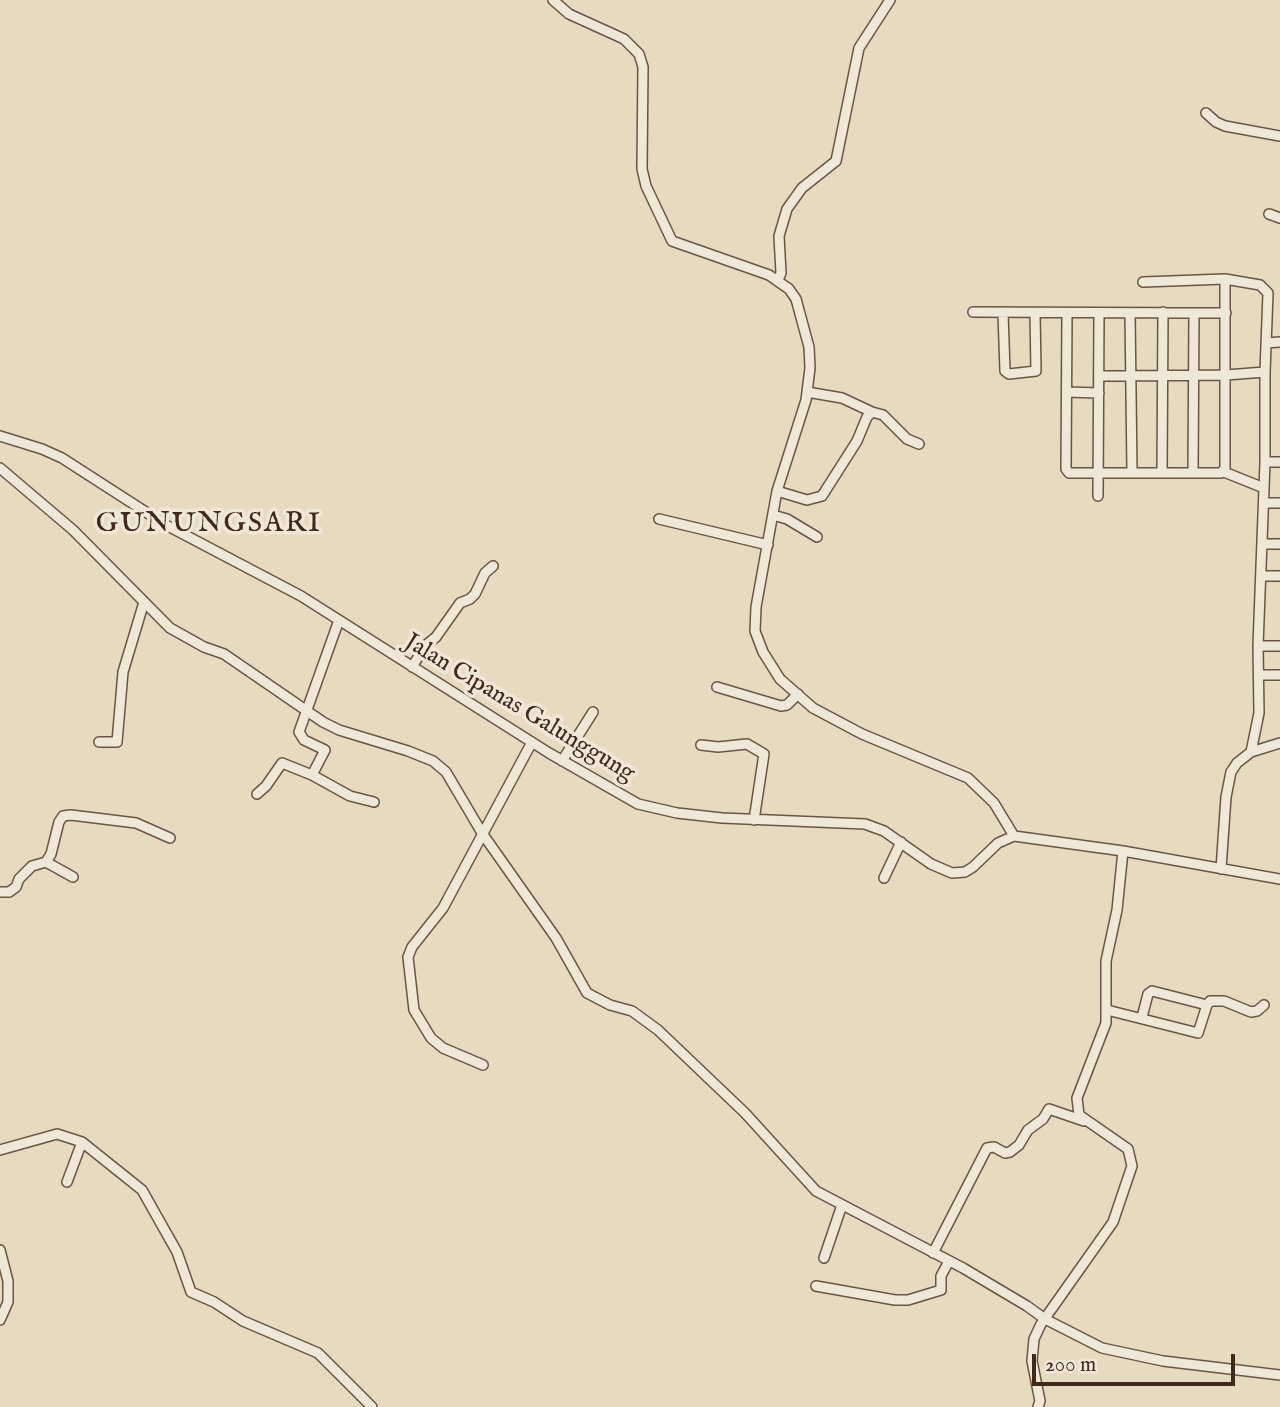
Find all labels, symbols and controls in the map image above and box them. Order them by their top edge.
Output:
district label: GUNUNGSARI [97,508,321,542]
street label: Jalan Cipanas Galunggung [399,629,639,789]
scale bar [1035,1340,1238,1384]
text: 200 m [1045,1352,1096,1379]

